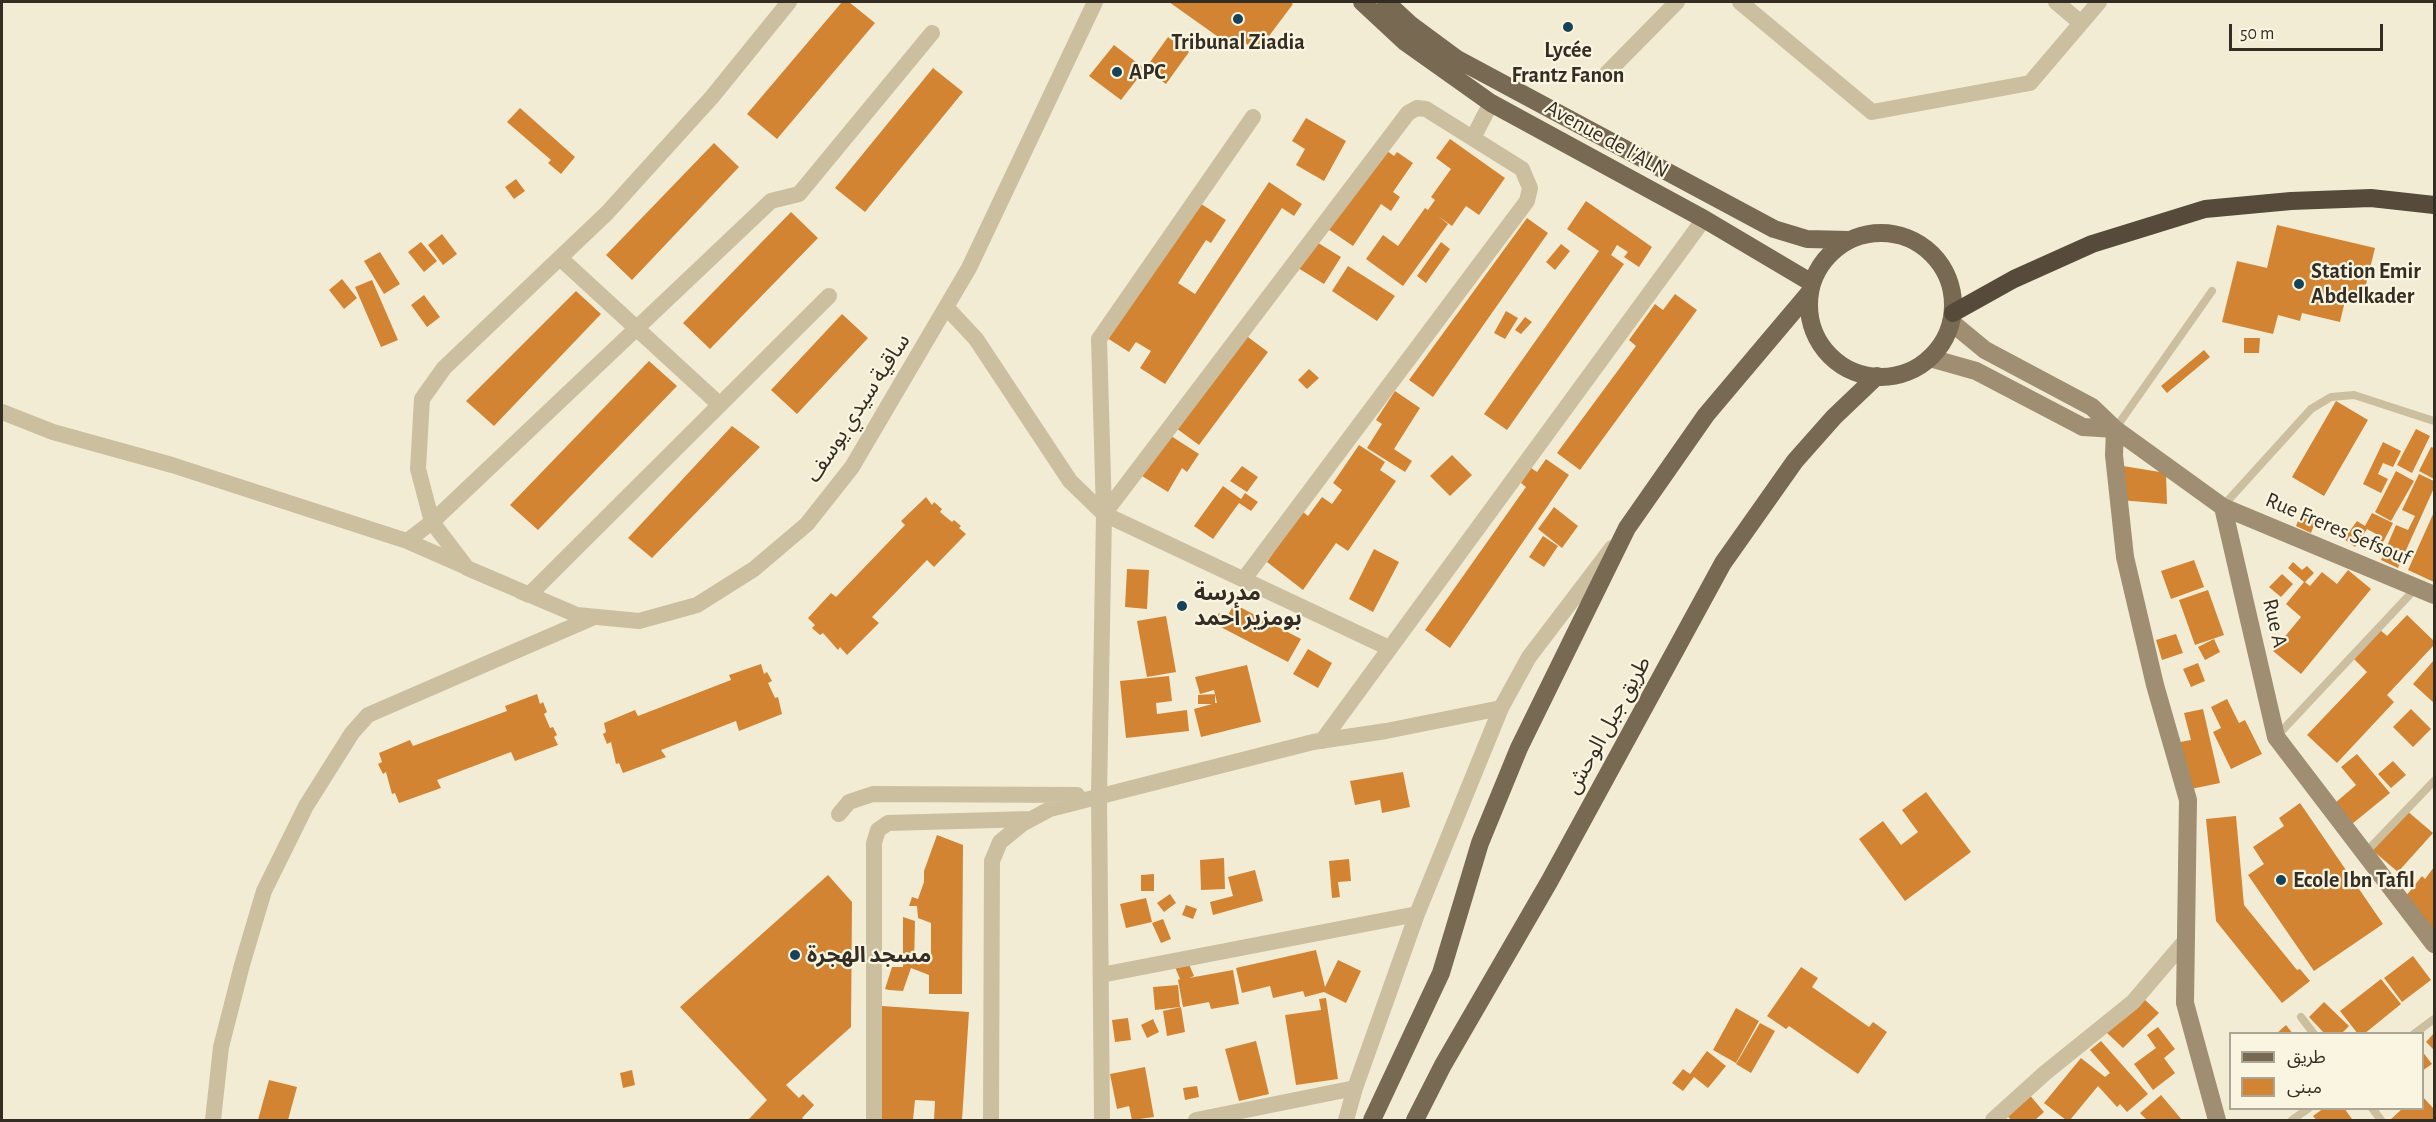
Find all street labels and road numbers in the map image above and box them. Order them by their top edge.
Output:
street label: Avenue de l'ALN [1540,94,1674,184]
street label: ساقية سيدي يوسف [800,329,916,487]
street label: Rue Freres Sefsouf [2261,487,2415,571]
street label: Rue A [2257,596,2293,650]
street label: طريق جبل الوحش [1559,652,1657,798]

